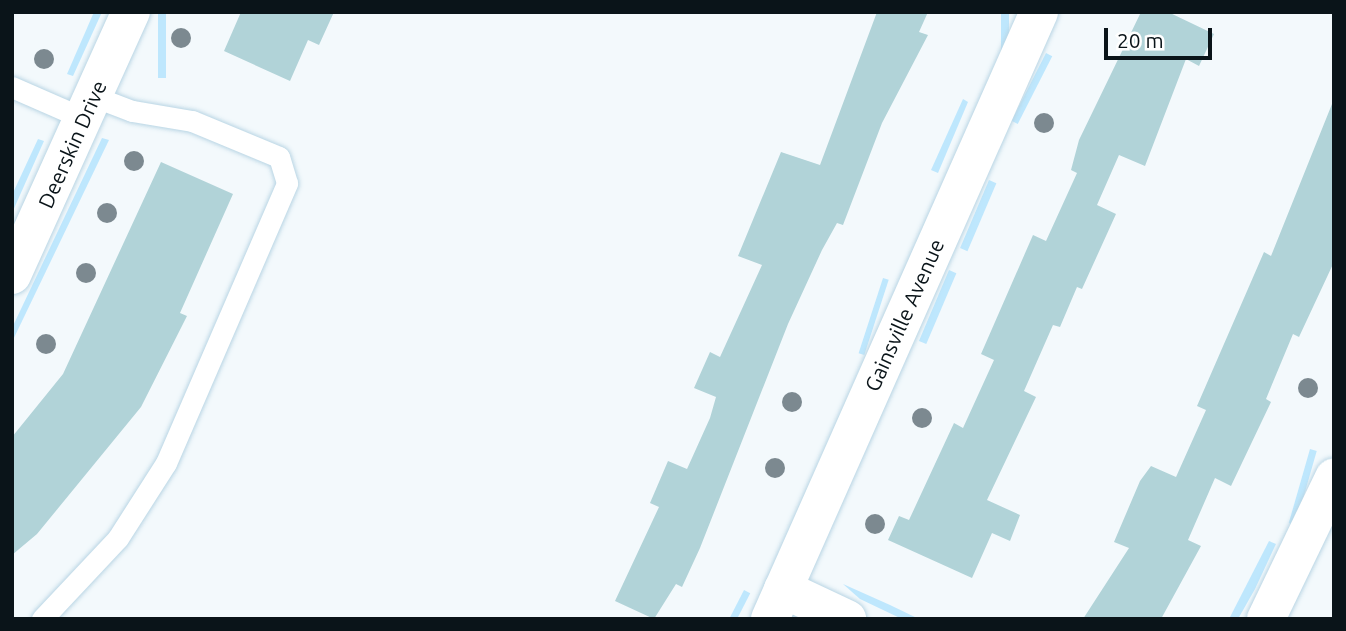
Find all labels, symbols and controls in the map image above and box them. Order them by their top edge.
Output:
scale bar [1108,14,1216,58]
text: 20 m [1117,28,1164,52]
street label: Deerskin Drive [33,76,111,212]
street label: Gainsville Avenue [859,235,949,395]

